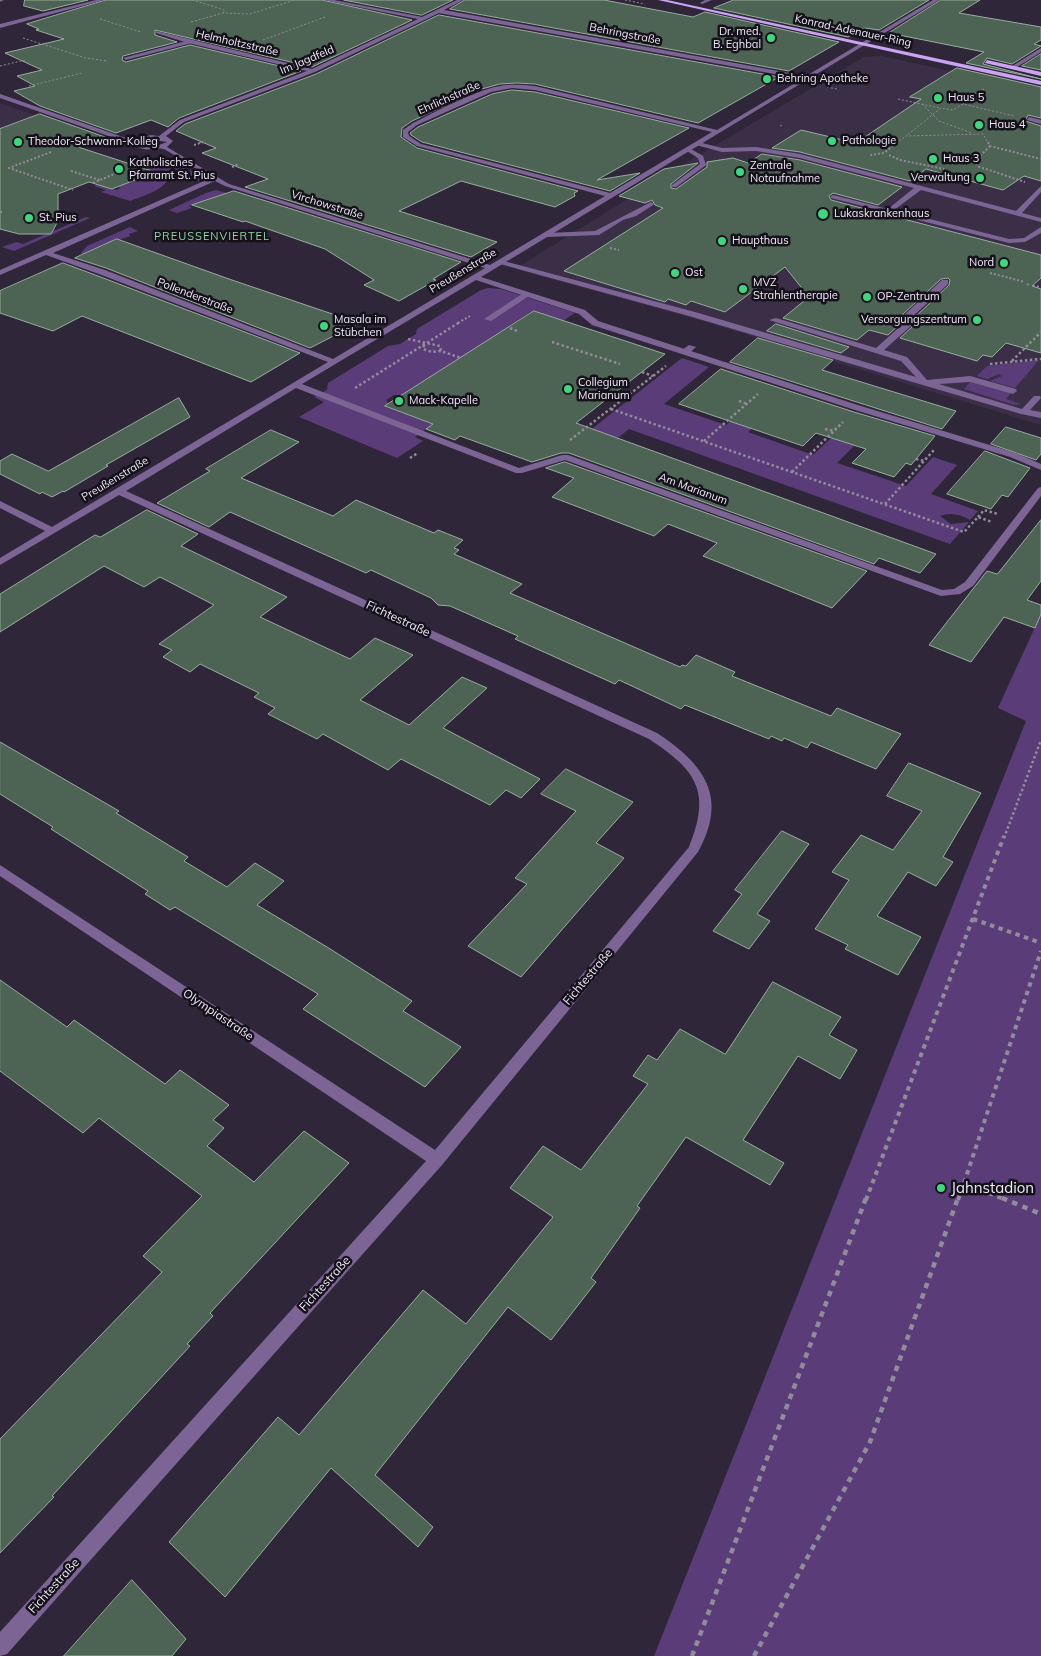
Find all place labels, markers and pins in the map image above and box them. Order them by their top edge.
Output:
place label: Dr. med. B. Eghbal [713,25,761,51]
marker: Dr. med. B. Eghbal [765,32,777,44]
place label: Behring Apotheke [777,72,868,86]
marker: Behring Apotheke [761,73,773,85]
place label: Haus 5 [948,91,984,105]
marker: Haus 5 [932,92,944,104]
place label: Haus 4 [989,118,1025,132]
marker: Haus 4 [973,119,985,131]
place label: Pathologie [842,134,896,148]
place label: Theodor-Schwann-Kolleg [28,135,158,149]
marker: Pathologie [826,135,838,147]
marker: Theodor-Schwann-Kolleg [12,136,24,148]
place label: Haus 3 [943,152,979,166]
marker: Haus 3 [927,153,939,165]
place label: Katholisches Pfarramt St. Pius [129,156,215,182]
place label: Zentrale Notaufnahme [750,159,820,185]
marker: Katholisches Pfarramt St. Pius [113,163,125,175]
marker: Zentrale Notaufnahme [734,166,746,178]
place label: Verwaltung [911,171,970,185]
marker: Verwaltung [974,172,986,184]
marker: Lukaskrankenhaus [816,207,830,221]
place label: Lukaskrankenhaus [834,207,929,221]
place label: St. Pius [39,211,77,225]
marker: St. Pius [23,212,35,224]
place label: Haupthaus [732,234,789,248]
marker: Haupthaus [716,235,728,247]
place label: Nord [969,256,994,270]
marker: Nord [998,257,1010,269]
place label: Ost [685,266,703,280]
marker: Ost [669,267,681,279]
place label: MVZ Strahlentherapie [753,276,838,302]
marker: MVZ Strahlentherapie [737,283,749,295]
place label: OP-Zentrum [877,290,940,304]
marker: OP-Zentrum [861,291,873,303]
place label: Masala im Stübchen [334,313,386,339]
place label: Versorgungszentrum [861,313,967,327]
marker: Versorgungszentrum [971,314,983,326]
marker: Masala im Stübchen [318,320,330,332]
place label: Collegium Marianum [578,376,630,402]
marker: Collegium Marianum [562,383,574,395]
place label: Mack-Kapelle [409,394,478,408]
marker: Mack-Kapelle [393,395,405,407]
place label: Jahnstadion [951,1179,1034,1197]
marker: Jahnstadion [935,1182,947,1194]

